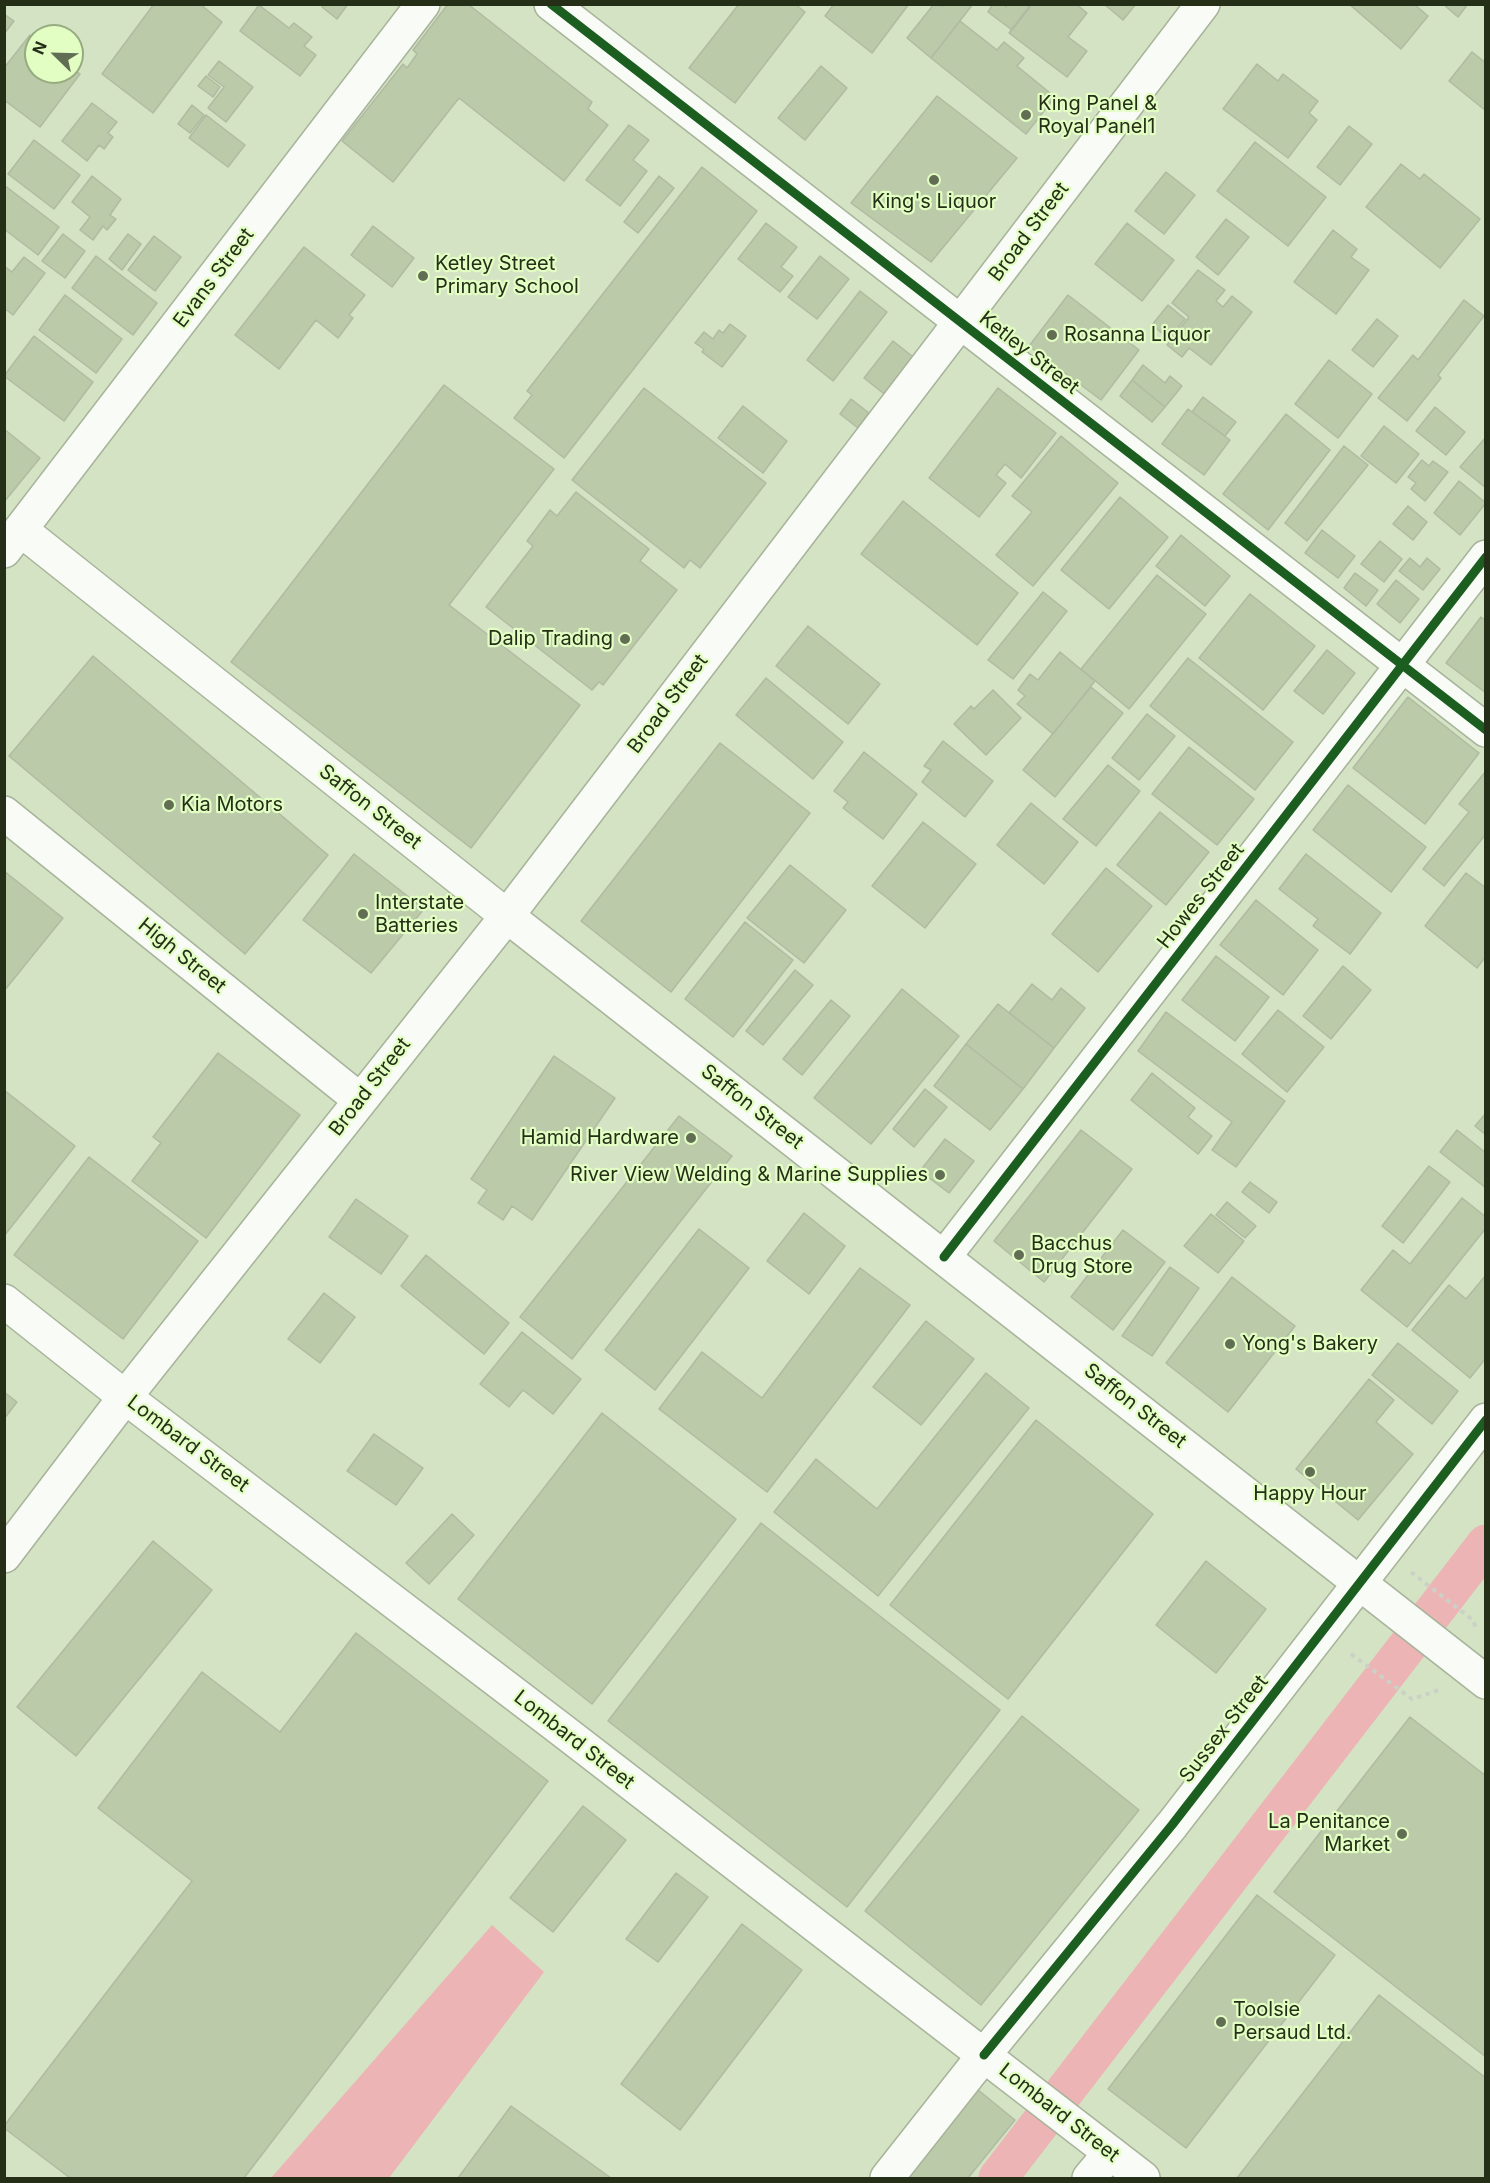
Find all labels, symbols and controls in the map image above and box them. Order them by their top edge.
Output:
north arrow [24,24,84,84]
text: N [28,38,51,57]
place label: King Panel & Royal Panel1 [1038,92,1157,139]
marker: King Panel & Royal Panel1 [1019,108,1033,122]
marker: King's Liquor [927,173,941,187]
street label: Broad Street [984,178,1074,286]
place label: King's Liquor [872,190,996,214]
street label: Evans Street [169,223,259,333]
place label: Ketley Street Primary School [435,252,579,299]
marker: Ketley Street Primary School [416,269,430,283]
street label: Ketley Street [974,307,1084,399]
place label: Rosanna Liquor [1064,323,1211,347]
marker: Rosanna Liquor [1045,328,1059,342]
place label: Dalip Trading [488,627,613,651]
marker: Dalip Trading [618,632,632,646]
street label: Broad Street [623,650,713,758]
street label: Saffon Street [314,760,426,854]
place label: Kia Motors [181,793,283,817]
marker: Kia Motors [162,798,176,812]
street label: Howes Street [1153,839,1249,953]
place label: Interstate Batteries [375,891,464,938]
marker: Interstate Batteries [356,907,370,921]
street label: High Street [133,913,231,999]
street label: Broad Street [324,1033,416,1141]
street label: Saffon Street [696,1060,808,1154]
place label: Hamid Hardware [521,1126,679,1150]
marker: Hamid Hardware [684,1131,698,1145]
place label: River View Welding & Marine Supplies [570,1163,928,1187]
marker: River View Welding & Marine Supplies [933,1168,947,1182]
place label: Bacchus Drug Store [1031,1232,1133,1279]
marker: Bacchus Drug Store [1012,1248,1026,1262]
place label: Yong's Bakery [1242,1332,1378,1356]
marker: Yong's Bakery [1223,1337,1237,1351]
street label: Saffon Street [1079,1359,1191,1453]
street label: Lombard Street [122,1390,254,1498]
marker: Happy Hour [1303,1465,1317,1479]
place label: Happy Hour [1253,1482,1367,1506]
street label: Sussex Street [1175,1670,1273,1788]
street label: Lombard Street [509,1686,639,1794]
place label: La Penitance Market [1268,1810,1390,1857]
marker: La Penitance Market [1395,1827,1409,1841]
place label: Toolsie Persaud Ltd. [1233,1998,1352,2045]
marker: Toolsie Persaud Ltd. [1214,2015,1228,2029]
street label: Lombard Street [994,2059,1124,2167]

